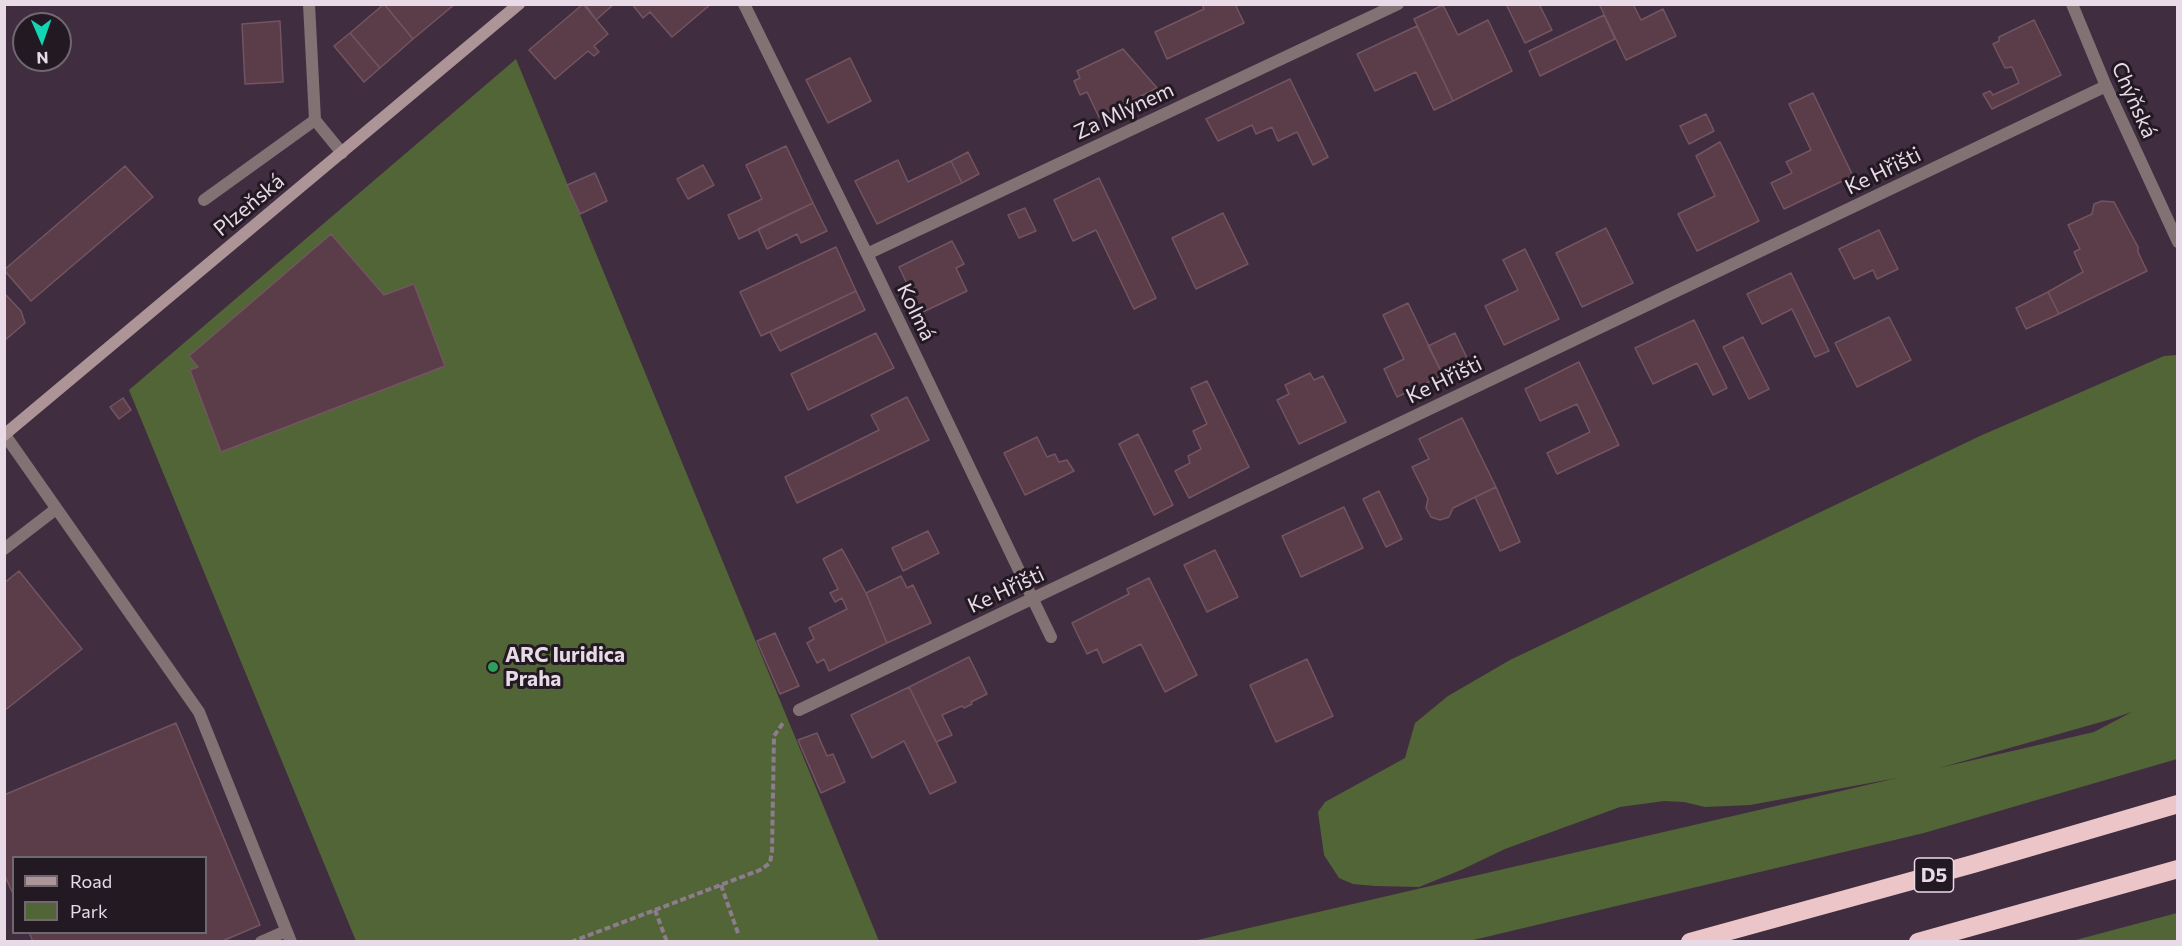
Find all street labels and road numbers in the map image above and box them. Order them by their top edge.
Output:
street label: Chýňská [2106,58,2162,142]
street label: Za Mlýnem [1070,77,1178,145]
street label: Ke Hřišti [1841,142,1925,200]
street label: Plzeňská [209,168,289,242]
street label: Kolmá [891,279,941,345]
street label: Ke Hřišti [1402,351,1486,409]
street label: Ke Hřišti [964,561,1048,619]
road number: D5 [1914,858,1954,892]

